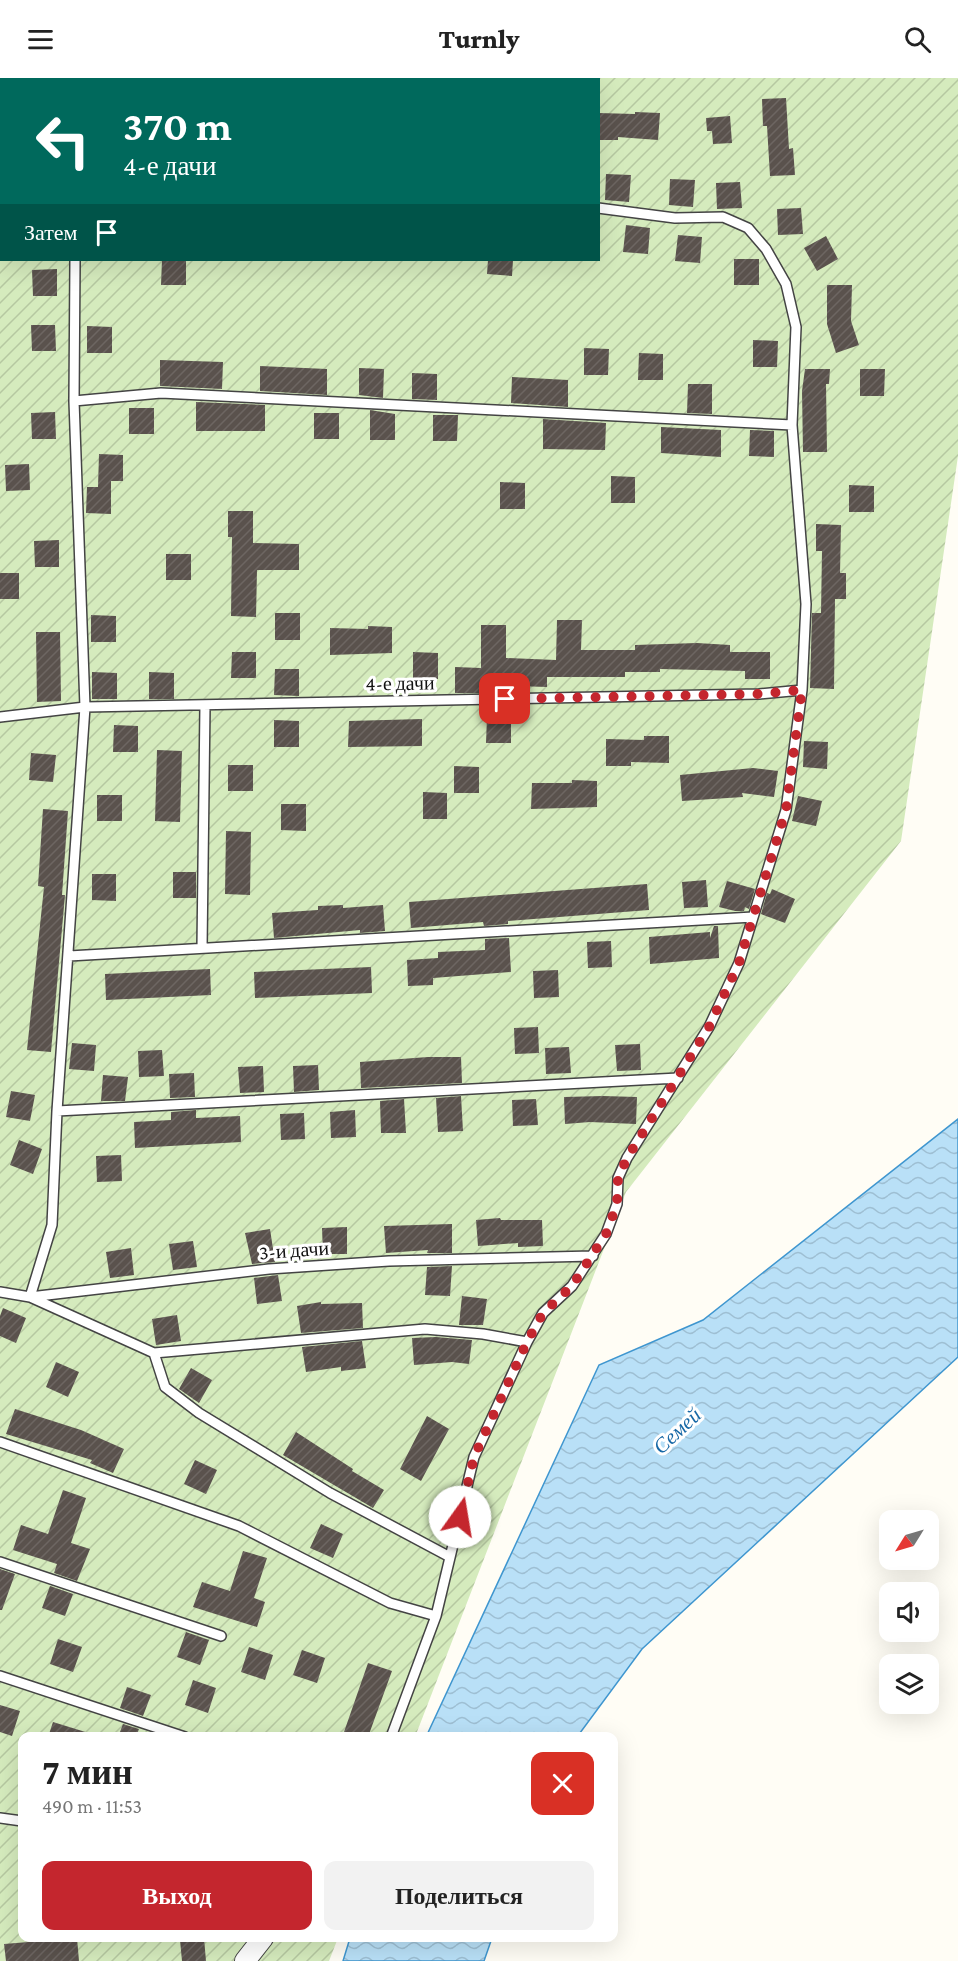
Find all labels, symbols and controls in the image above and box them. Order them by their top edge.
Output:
icon: menu [24,23,57,56]
icon: search [901,23,934,56]
text: Turnly [438,24,520,54]
icon: left [24,102,102,180]
text: 370 m [123,102,232,149]
text: 4-е дачи [123,151,216,181]
icon: arrive [90,216,123,249]
text: Затем [24,220,78,245]
street label: 4-е дачи [365,671,435,696]
pin [479,673,530,724]
icon: arrive [488,682,521,715]
street label: 3-и дачи [258,1237,330,1264]
water label: Семей [648,1403,706,1459]
position arrow [428,1485,492,1549]
north arrow [879,1510,939,1570]
map controls [879,1510,939,1714]
button: sound [879,1582,939,1642]
button: layers [879,1654,939,1714]
text: 7 мин [42,1752,133,1792]
button: close [531,1752,594,1815]
text: 490 m · 11:53 [42,1795,142,1817]
button: Выход [42,1861,312,1930]
button: Поделиться [324,1861,594,1930]

